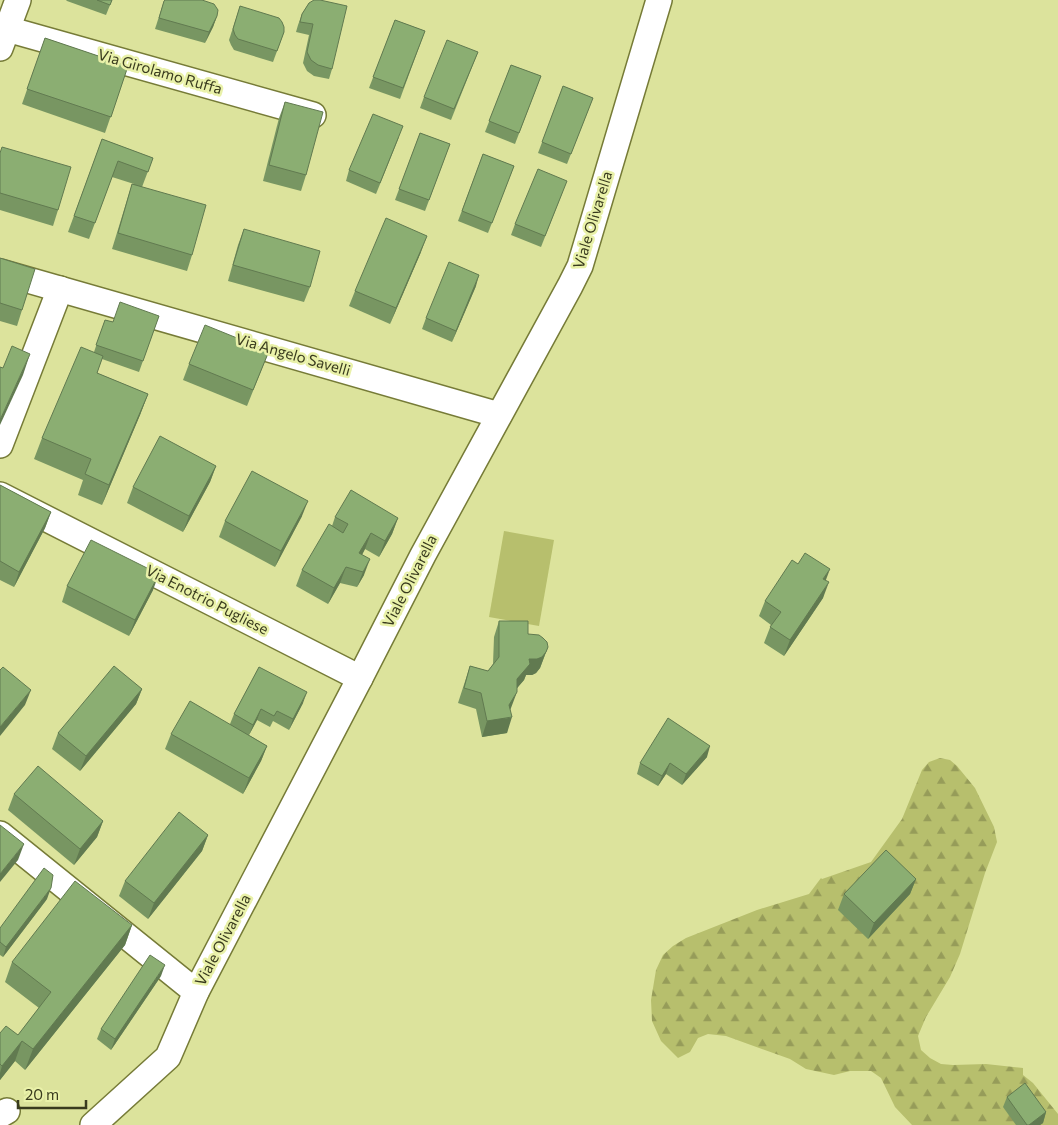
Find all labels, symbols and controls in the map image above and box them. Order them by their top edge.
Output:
street label: Via Girolamo Ruffa [96,45,225,97]
street label: Viale Olivarella [569,169,615,271]
street label: Via Angelo Savelli [234,329,353,379]
street label: Viale Olivarella [378,531,440,630]
street label: Via Enotrio Pugliese [143,560,272,638]
street label: Viale Olivarella [190,891,254,988]
scale bar [18,1078,85,1110]
text: 20 m [25,1085,59,1103]

